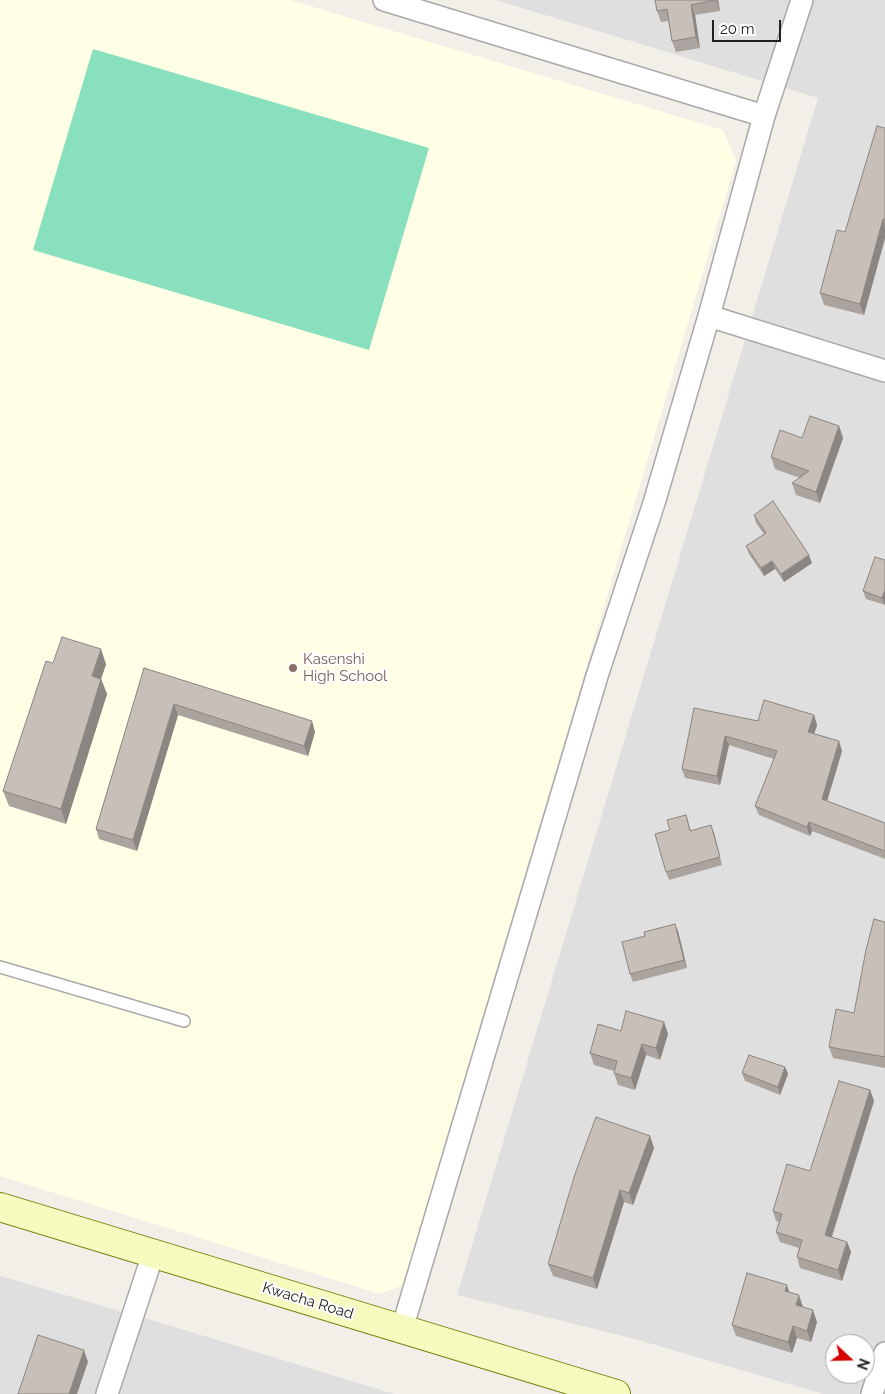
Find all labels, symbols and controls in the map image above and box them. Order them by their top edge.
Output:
scale bar [715,10,784,42]
text: 20 m [720,20,755,38]
place label: Kasenshi High School [303,650,387,685]
marker: Kasenshi High School [287,662,299,674]
street label: Kwacha Road [260,1279,356,1323]
north arrow [825,1334,875,1384]
text: N [854,1356,872,1372]

